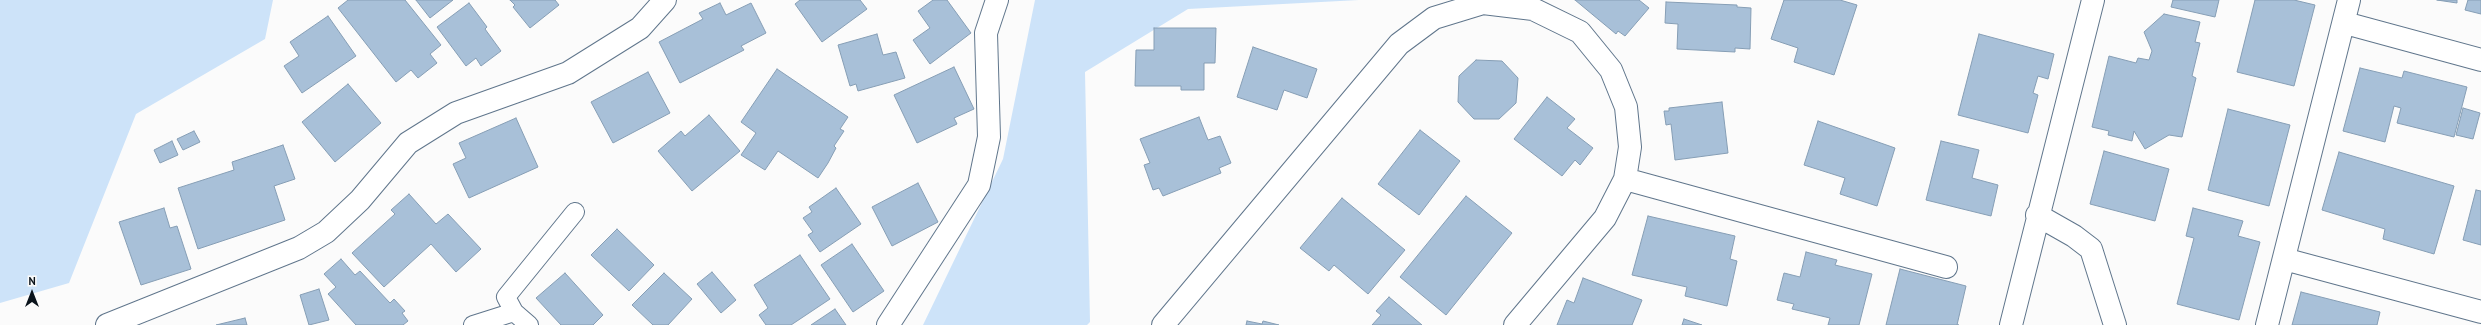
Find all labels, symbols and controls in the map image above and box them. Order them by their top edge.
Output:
north arrow [12,273,52,313]
text: N [28,274,36,288]

